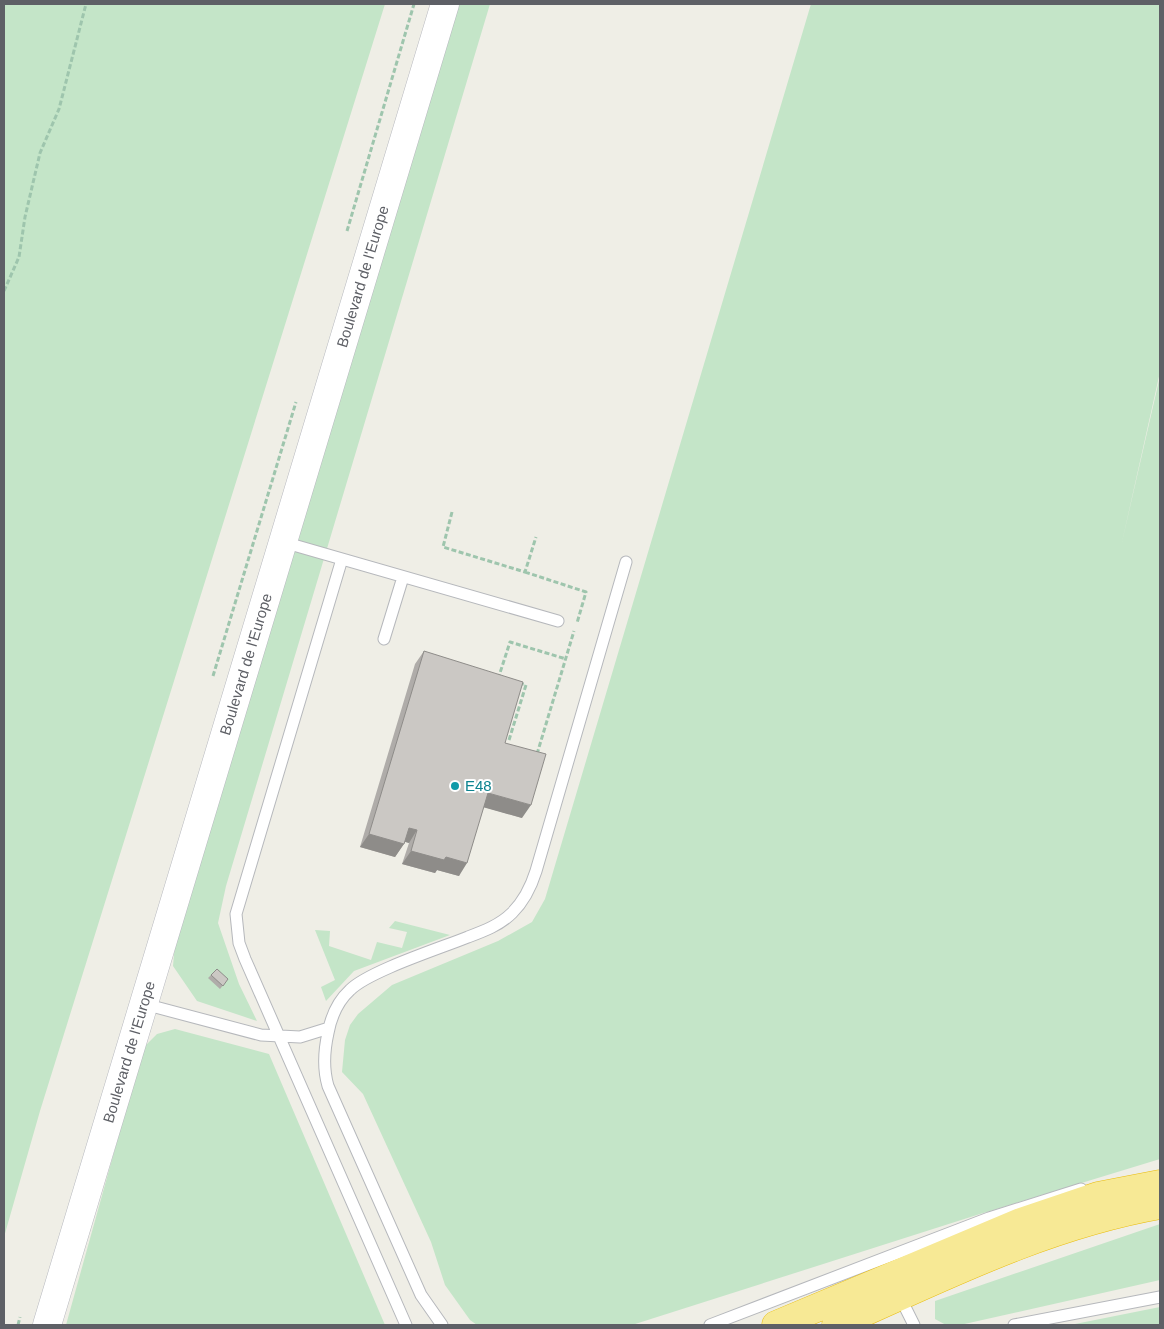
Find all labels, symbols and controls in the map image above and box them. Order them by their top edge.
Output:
street label: Boulevard de l'Europe [333,203,392,349]
street label: Boulevard de l'Europe [216,591,275,737]
place label: E48 [465,777,492,794]
marker: E48 [449,780,461,792]
street label: Boulevard de l'Europe [99,979,158,1125]

